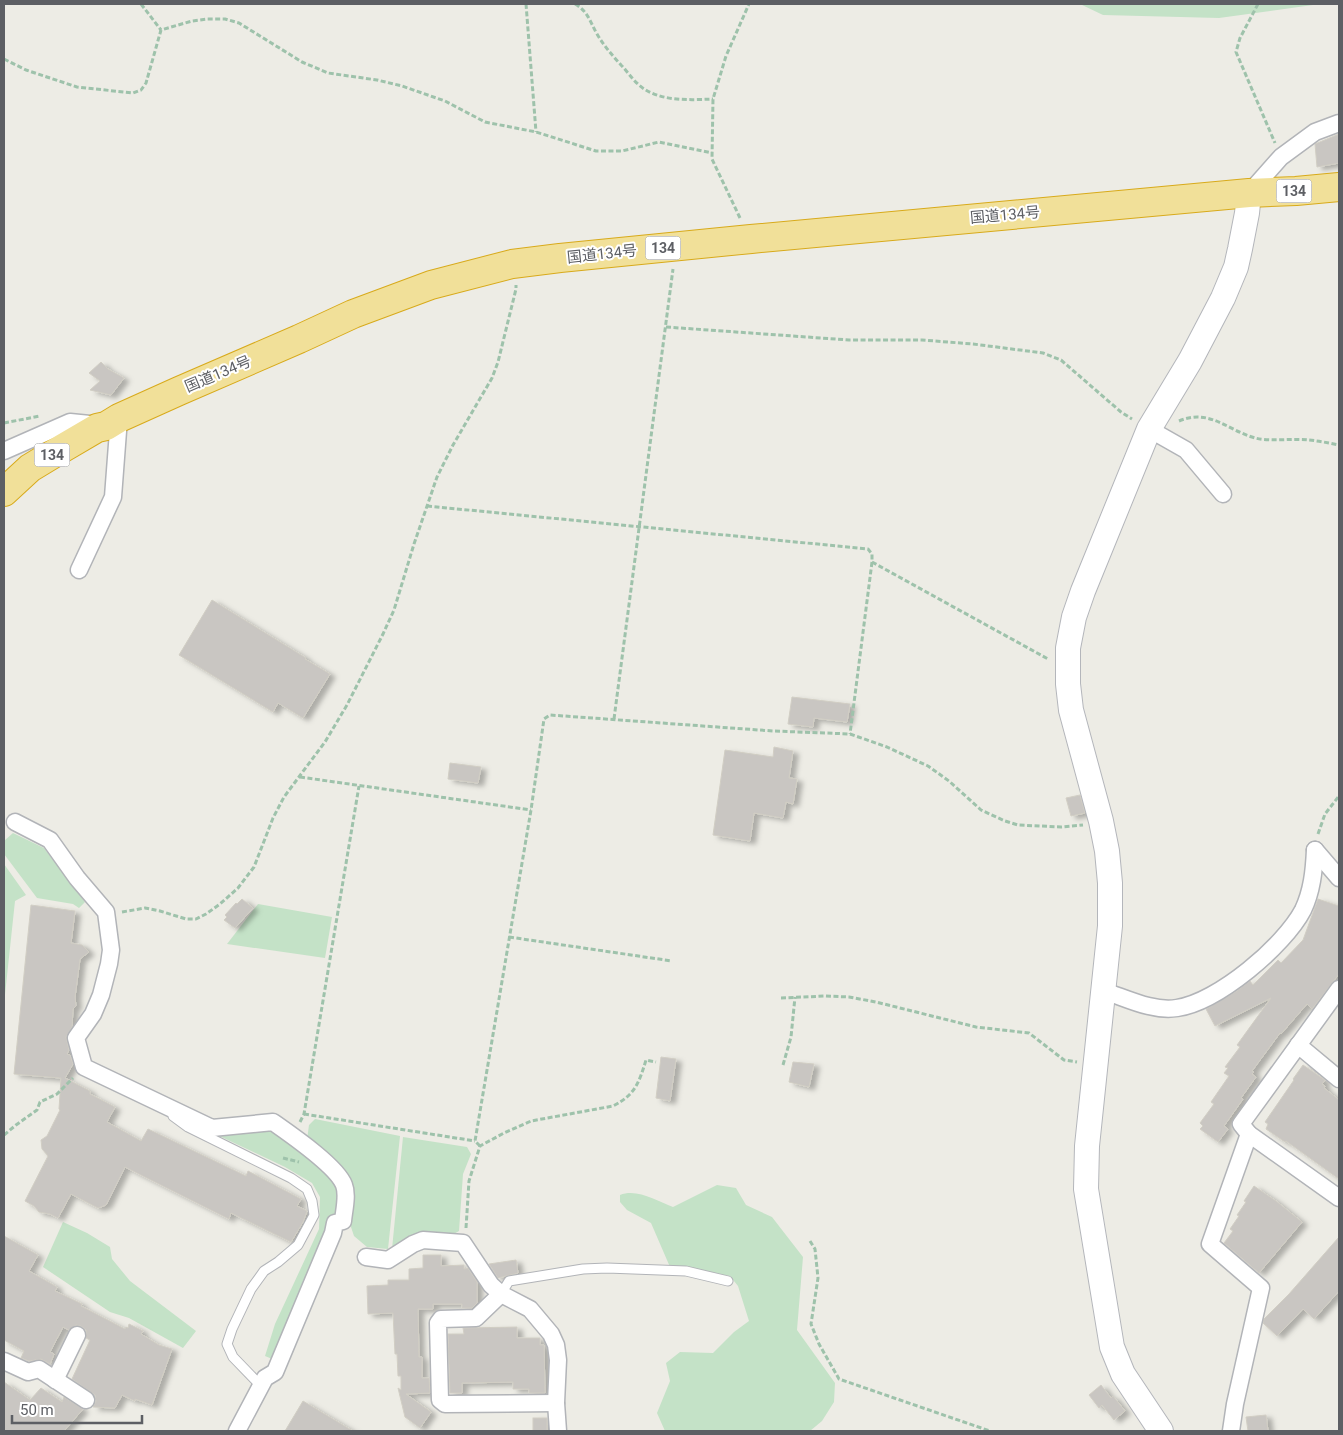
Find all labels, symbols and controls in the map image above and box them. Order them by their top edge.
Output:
road number: 134 [1276,180,1312,202]
street label: 国道134号 [969,203,1041,227]
road number: 134 [646,237,680,260]
street label: 国道134号 [566,241,638,267]
street label: 国道134号 [182,352,254,396]
road number: 134 [34,444,70,466]
scale bar [12,1392,142,1424]
text: 50 m [20,1401,54,1419]

